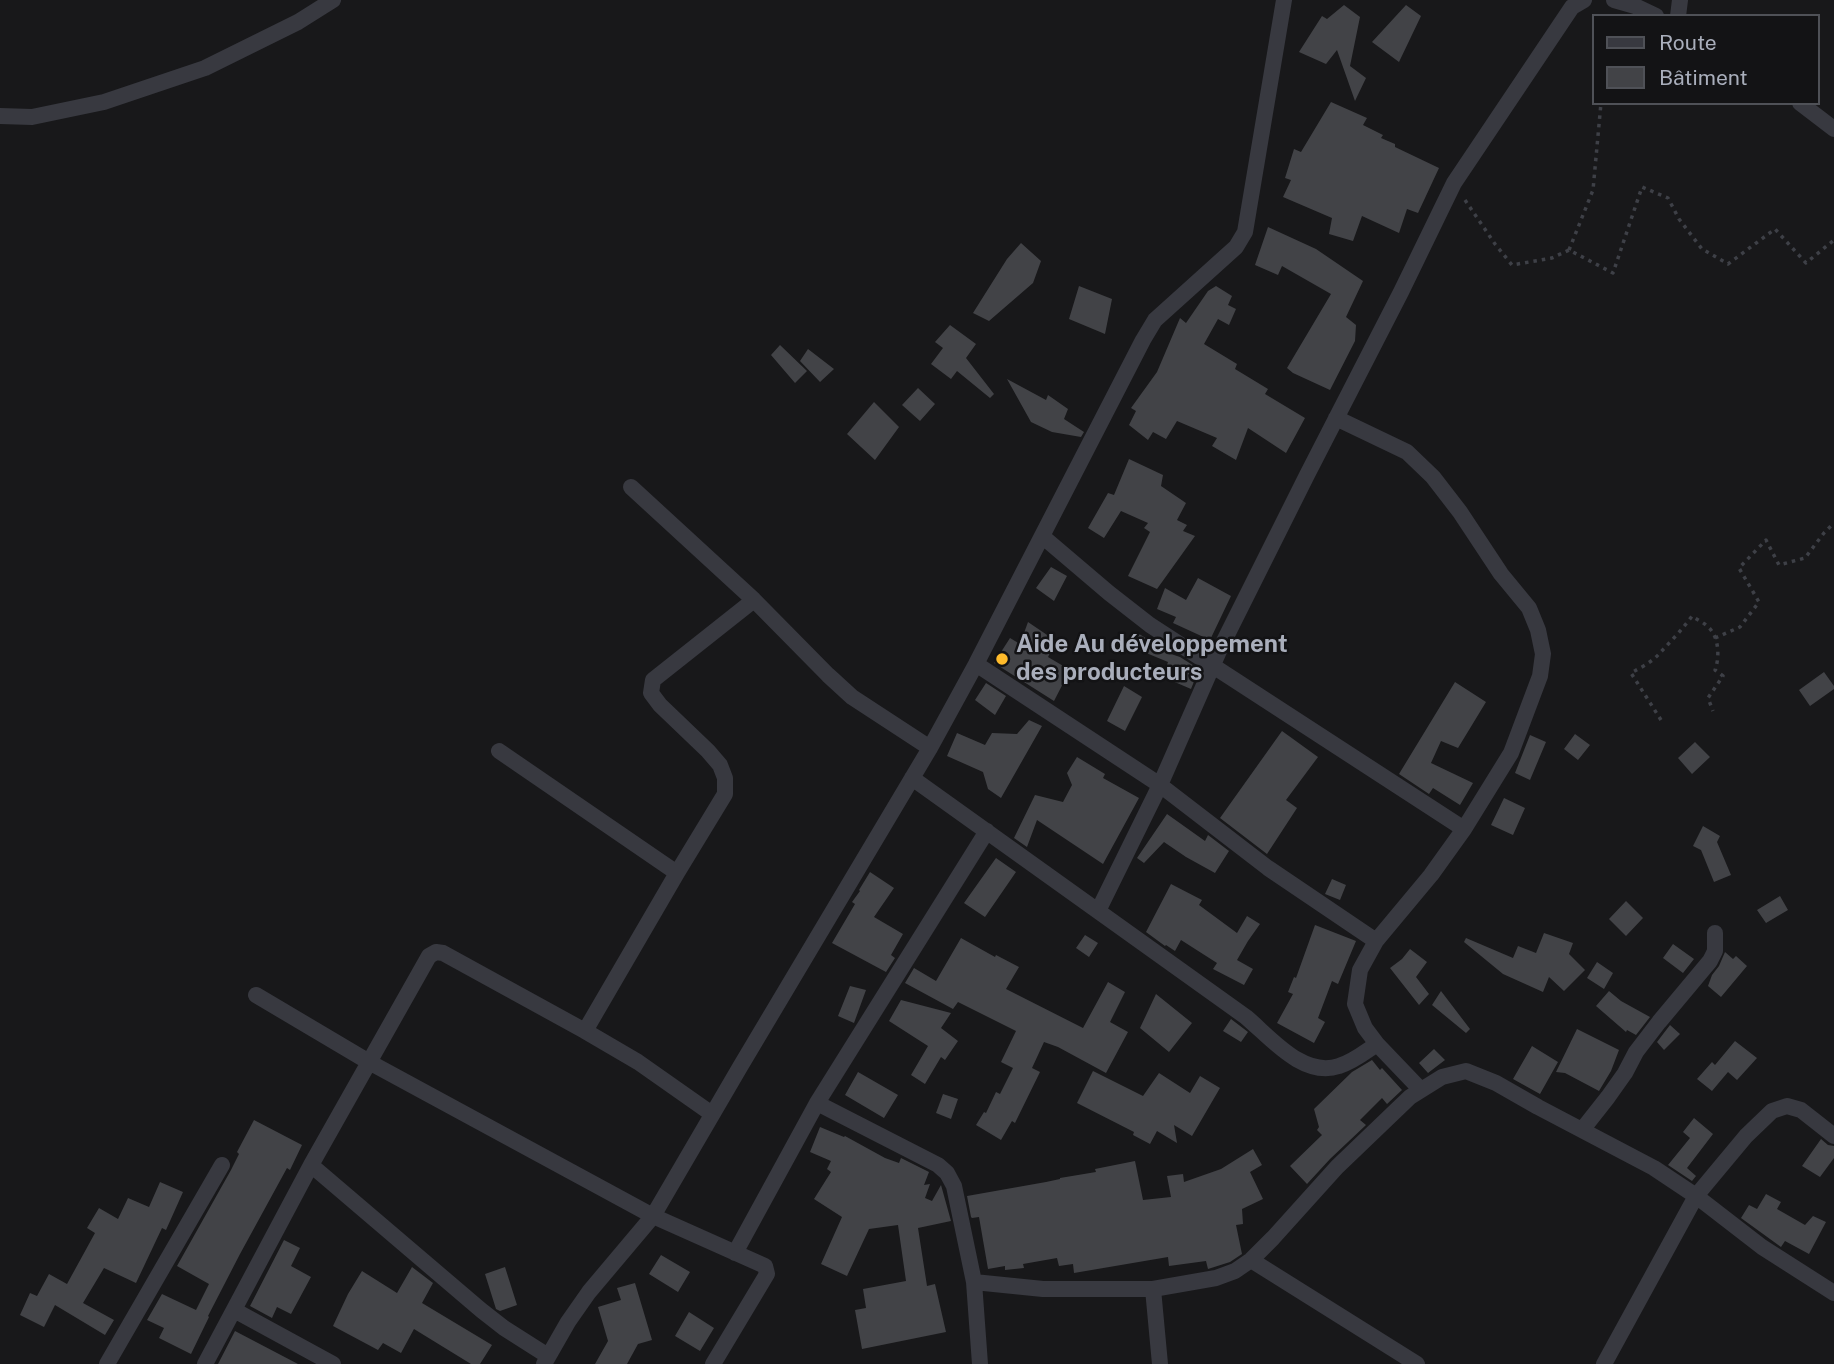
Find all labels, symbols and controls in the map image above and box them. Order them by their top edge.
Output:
legend [1592,14,1820,105]
text: Route [1659,30,1717,55]
text: Bâtiment [1659,65,1748,90]
place label: Aide Au développement des producteurs [1016,631,1288,687]
marker: Aide Au développement des producteurs [994,651,1010,667]

